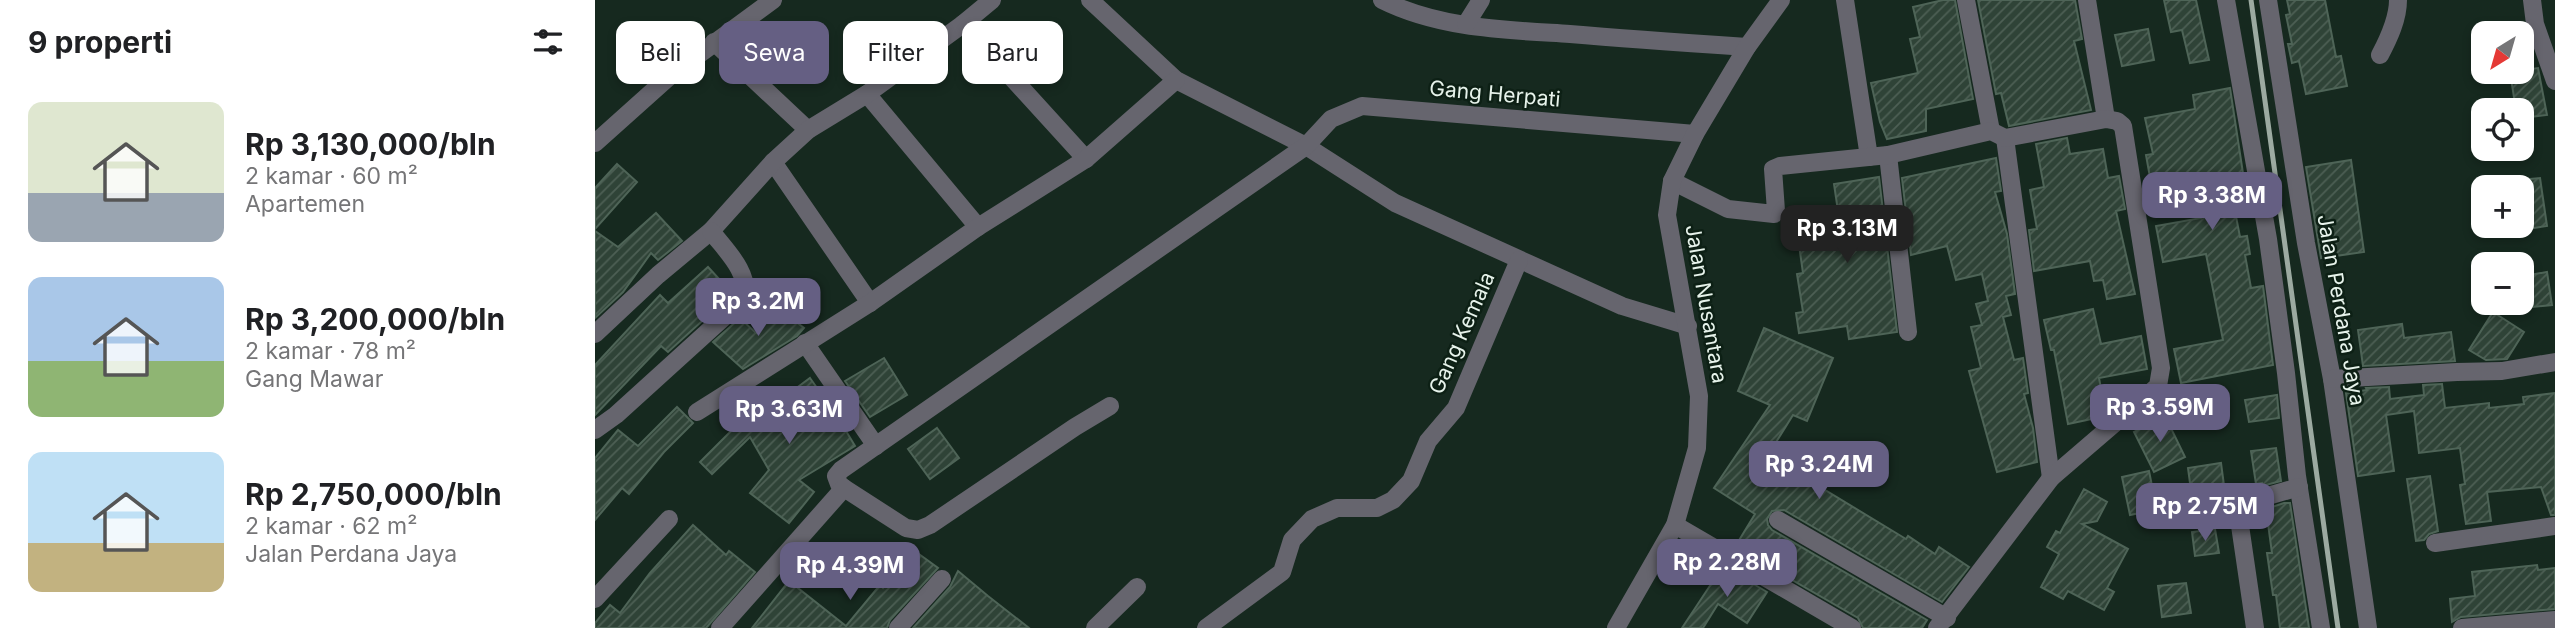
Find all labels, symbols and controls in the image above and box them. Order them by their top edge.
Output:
chip: Beli [616,21,705,84]
chip: Sewa [719,21,829,84]
chip: Filter [843,21,948,84]
chip: Baru [962,21,1063,84]
north arrow [2471,21,2534,84]
map controls [2471,21,2534,315]
icon: filters [529,23,567,61]
text: 9 properti [28,24,172,60]
street label: Gang Herpati [1428,75,1562,112]
button: locate [2471,98,2534,161]
text: Rp 3,130,000/bln [245,126,496,162]
icon: home [84,130,168,214]
text: 2 kamar · 60 m² [245,162,418,190]
pin: Rp 3.38M [2140,173,2284,232]
button: + [2471,175,2534,238]
text: Rp 3.38M [2158,181,2266,209]
text: Apartemen [245,190,365,218]
pin: Rp 3.13M [1775,205,1919,265]
street label: Jalan Perdana Jaya [2312,212,2371,408]
text: Rp 3.13M [1796,214,1898,242]
street label: Jalan Nusantara [1680,222,1733,385]
button: − [2471,252,2534,315]
street label: Gang Kemala [1423,268,1500,398]
pin: Rp 3.2M [693,278,823,338]
text: Rp 3.2M [711,287,805,315]
text: Rp 3,200,000/bln [245,301,505,337]
icon: home [84,305,168,389]
text: 2 kamar · 78 m² [245,337,416,365]
text: Gang Mawar [245,365,383,393]
pin: Rp 3.59M [2088,384,2232,444]
pin: Rp 3.63M [717,386,861,446]
text: Rp 3.59M [2106,393,2214,421]
text: Rp 3.63M [735,395,843,423]
pin: Rp 3.24M [1747,442,1891,501]
text: Rp 3.24M [1765,450,1873,478]
text: Rp 2,750,000/bln [245,476,502,512]
icon: home [84,480,168,564]
pin: Rp 2.75M [2133,484,2277,543]
text: Rp 2.75M [2152,492,2258,520]
text: 2 kamar · 62 m² [245,512,417,540]
text: Jalan Perdana Jaya [245,540,457,568]
pin: Rp 2.28M [1655,540,1799,599]
pin: Rp 4.39M [778,542,922,602]
text: Rp 2.28M [1673,548,1781,576]
text: Rp 4.39M [796,551,904,579]

